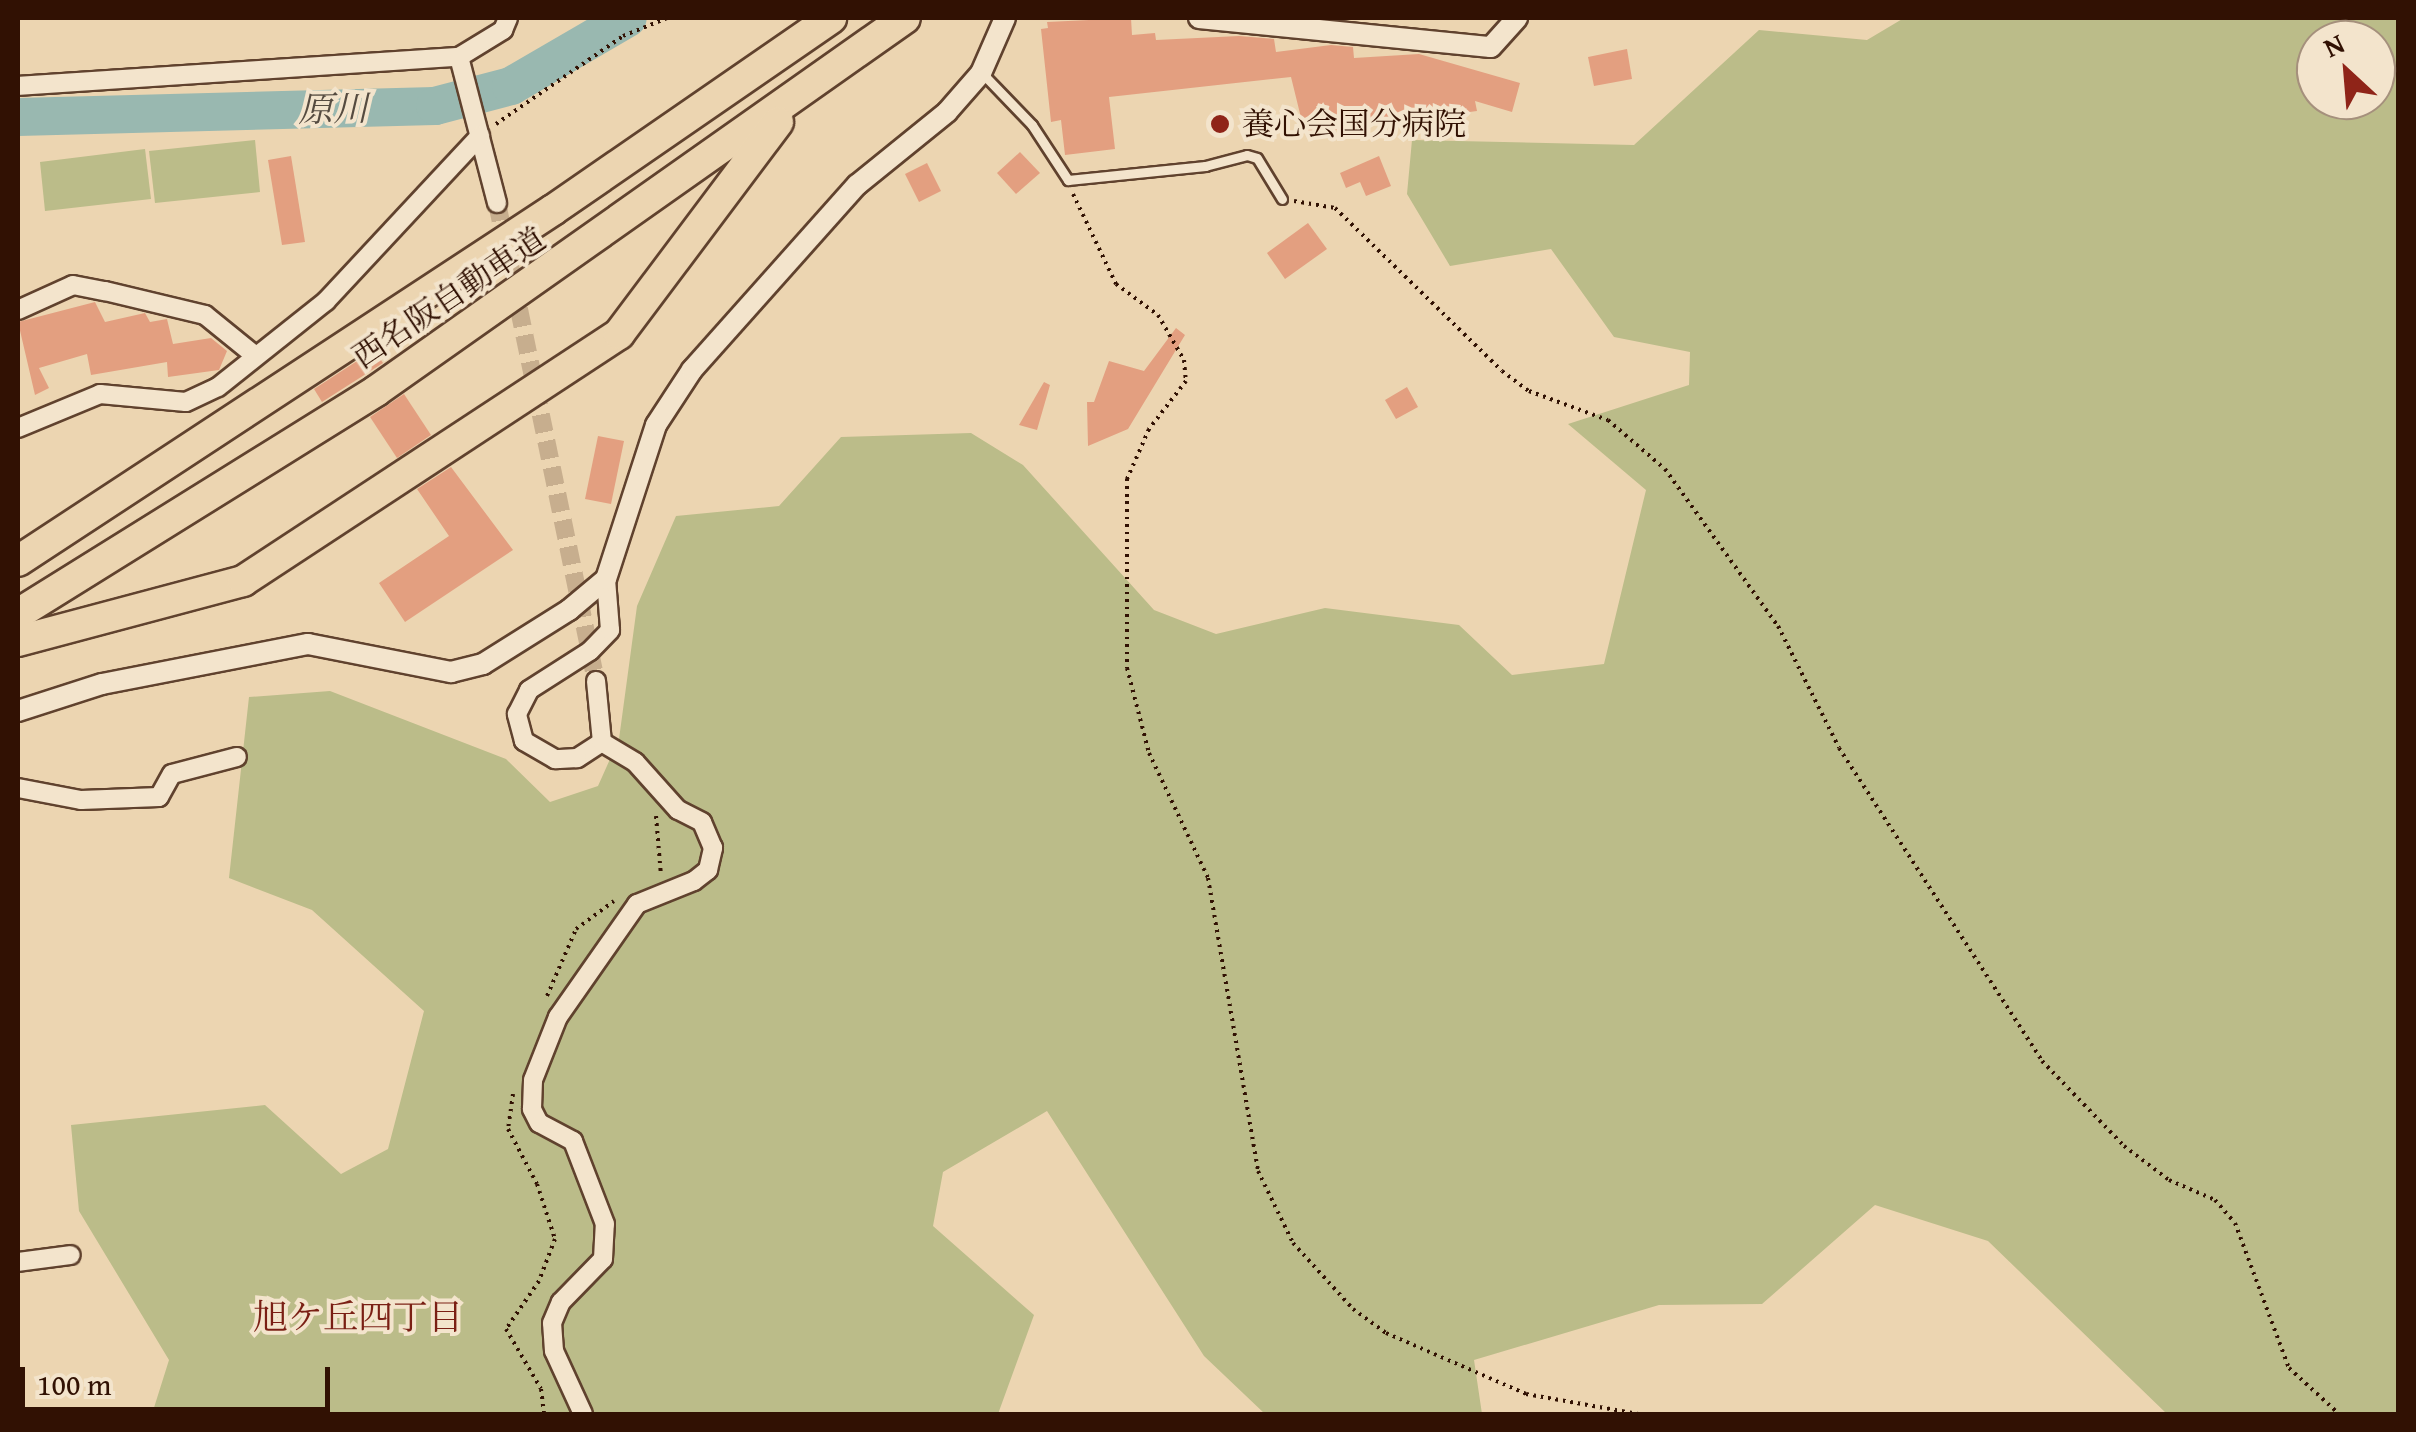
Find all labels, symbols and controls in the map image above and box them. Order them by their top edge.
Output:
north arrow [2296,20,2396,120]
text: N [2316,22,2351,67]
water label: 原川 [298,87,368,131]
place label: 養心会国分病院 [1242,105,1466,143]
marker: 養心会国分病院 [1207,111,1233,137]
street label: 西名阪自動車道 [345,219,553,377]
district label: 旭ケ丘四丁目 [253,1296,463,1338]
scale bar [25,1347,335,1409]
text: 100 m [37,1362,111,1406]

